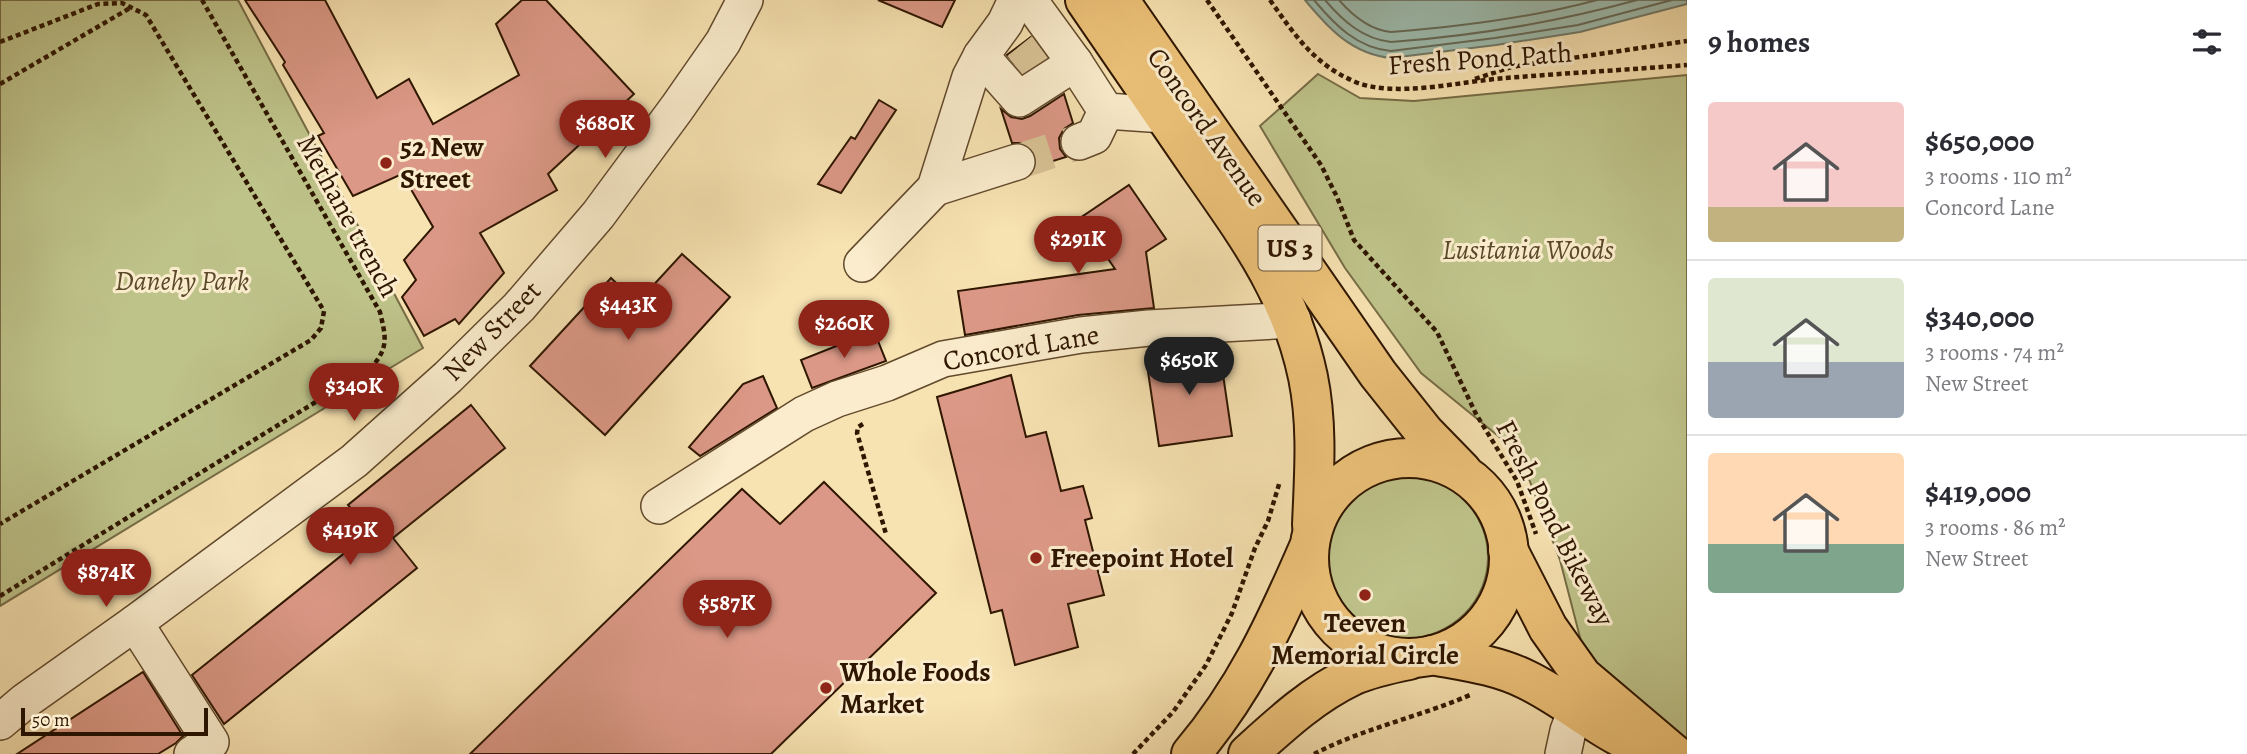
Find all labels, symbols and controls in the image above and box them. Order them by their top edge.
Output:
text: 9 homes [1708,22,1810,62]
icon: filters [2188,23,2226,61]
street label: Fresh Pond Path [1387,34,1573,84]
street label: Concord Avenue [1138,40,1276,214]
pin: $680K [556,100,654,160]
text: $680K [575,107,635,138]
text: $650,000 [1925,121,2034,161]
street label: Methane trench [288,128,408,304]
place label: 52 New Street [400,128,484,198]
icon: home [1764,130,1848,214]
marker: 52 New Street [378,155,394,171]
text: 3 rooms · 110 m² [1925,161,2072,192]
text: Concord Lane [1925,192,2055,223]
pin: $291K [1029,216,1127,276]
text: $291K [1050,223,1106,254]
road number: US 3 [1258,226,1322,270]
park label: Lusitania Woods [1442,231,1614,269]
park label: Danehy Park [115,262,249,300]
street label: New Street [434,272,550,390]
pin: $443K [579,282,677,342]
text: $443K [599,289,657,320]
text: $340,000 [1925,297,2034,337]
pin: $260K [795,300,893,360]
icon: home [1764,306,1848,390]
text: $260K [814,307,874,338]
street label: Concord Lane [940,316,1102,380]
text: 3 rooms · 74 m² [1925,337,2064,368]
pin: $650K [1140,338,1238,397]
text: $650K [1160,344,1218,375]
pin: $340K [305,364,403,423]
text: New Street [1925,368,2029,399]
text: $340K [325,370,383,401]
street label: Fresh Pond Bikeway [1487,413,1624,633]
text: $419,000 [1925,472,2031,512]
icon: home [1764,481,1848,565]
pin: $419K [301,508,399,567]
text: 3 rooms · 86 m² [1925,512,2066,543]
text: $419K [322,514,378,545]
place label: Freepoint Hotel [1050,539,1234,577]
text: New Street [1925,543,2029,574]
pin: $874K [57,550,155,609]
marker: Freepoint Hotel [1028,550,1044,566]
text: $874K [77,556,135,587]
pin: $587K [678,580,776,640]
text: $587K [699,587,755,618]
marker: Teeven Memorial Circle [1357,587,1373,603]
place label: Teeven Memorial Circle [1271,604,1459,674]
place label: Whole Foods Market [839,653,991,723]
marker: Whole Foods Market [818,680,834,696]
scale bar [21,705,208,737]
text: 50 m [32,707,70,733]

